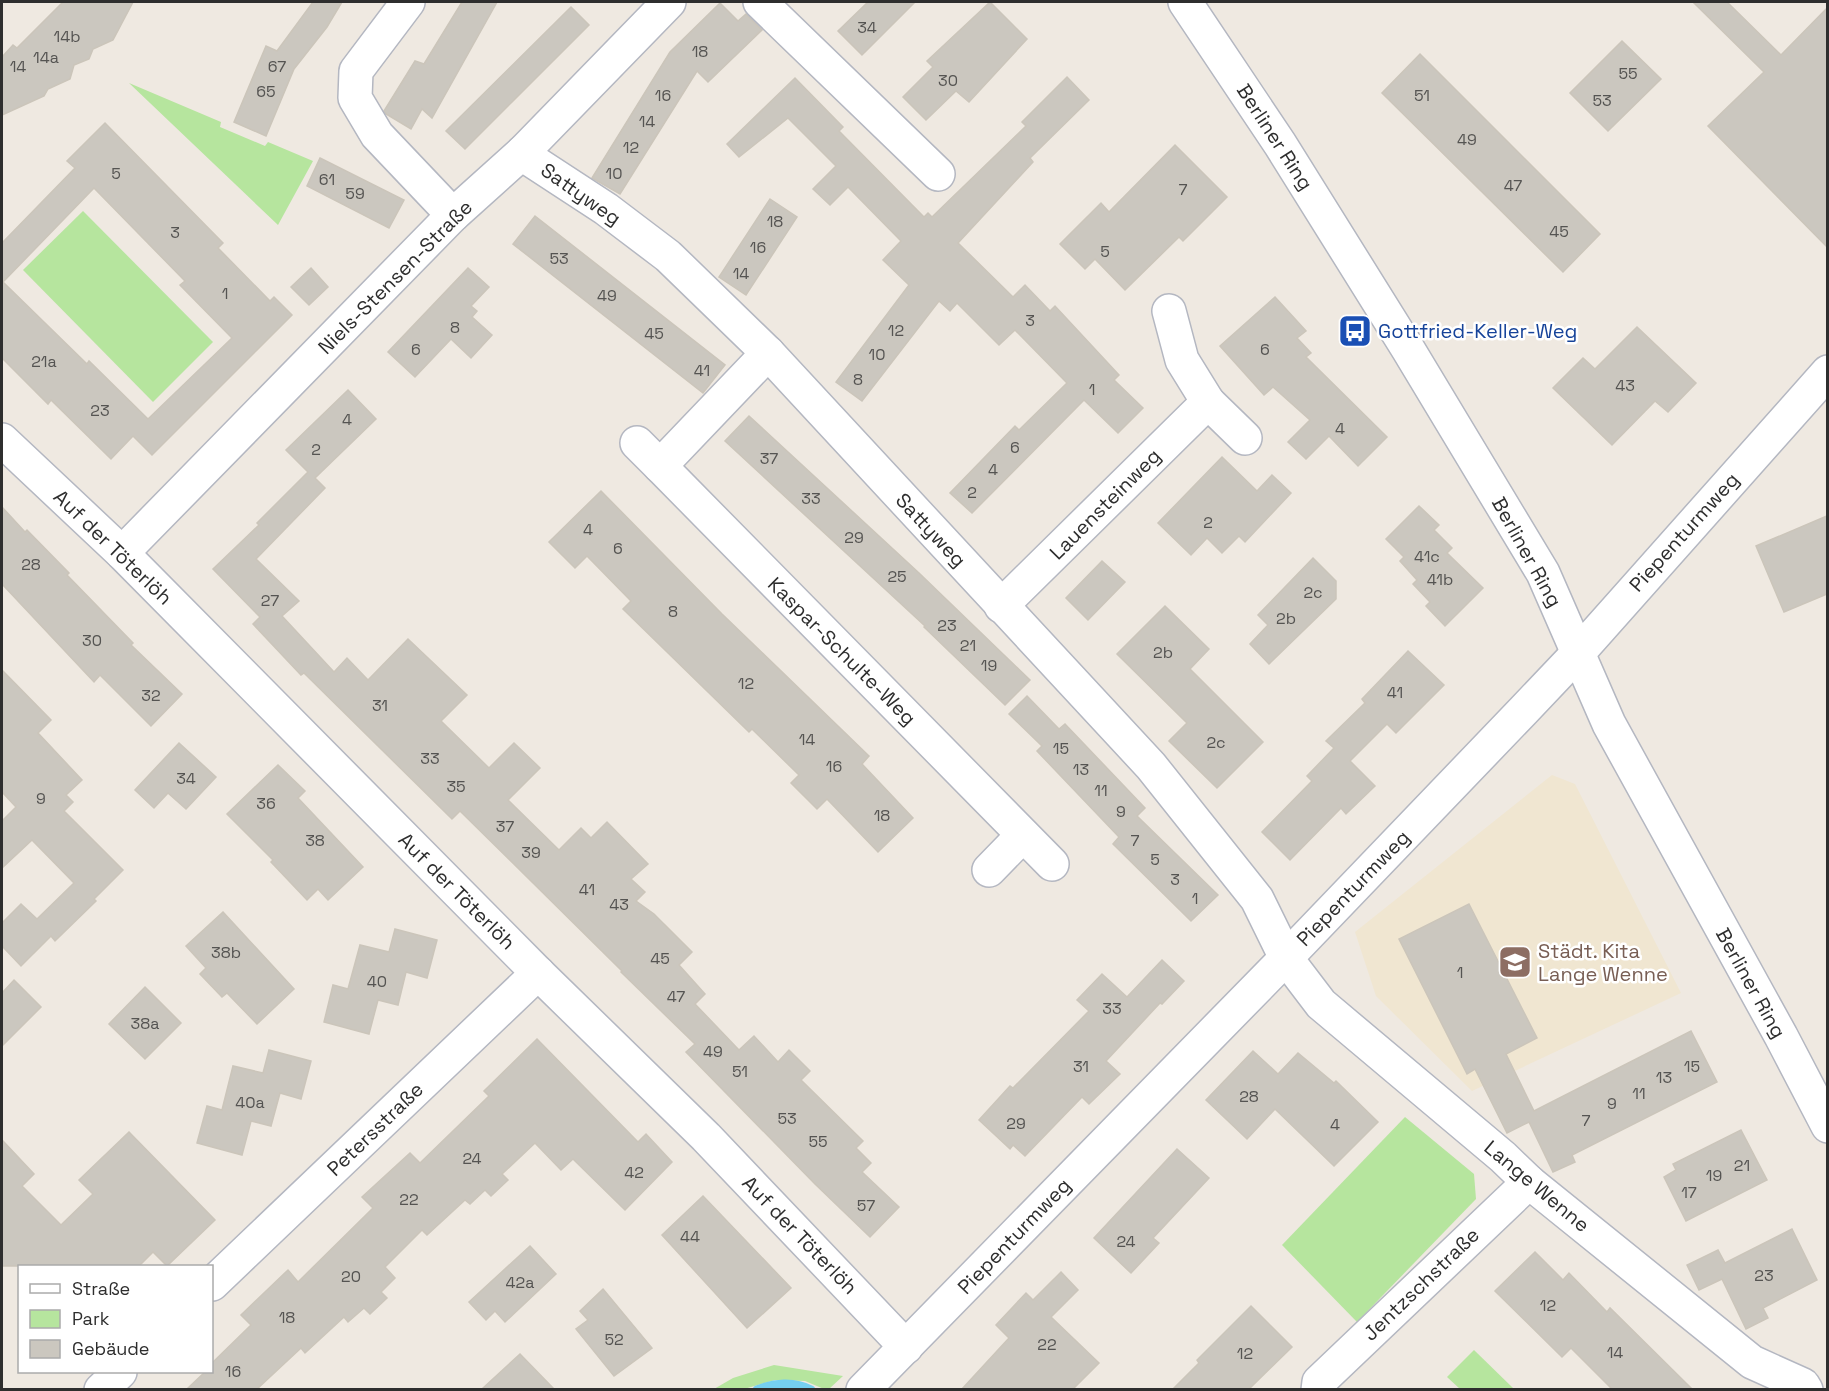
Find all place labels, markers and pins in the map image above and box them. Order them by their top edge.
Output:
bus stop icon: Gottfried-Keller-Weg [1337,313,1373,349]
place label: Gottfried-Keller-Weg [1378,318,1577,344]
place label: Städt. Kita Lange Wenne [1538,938,1668,987]
school or university icon: Städt. Kita Lange Wenne [1497,944,1533,980]

